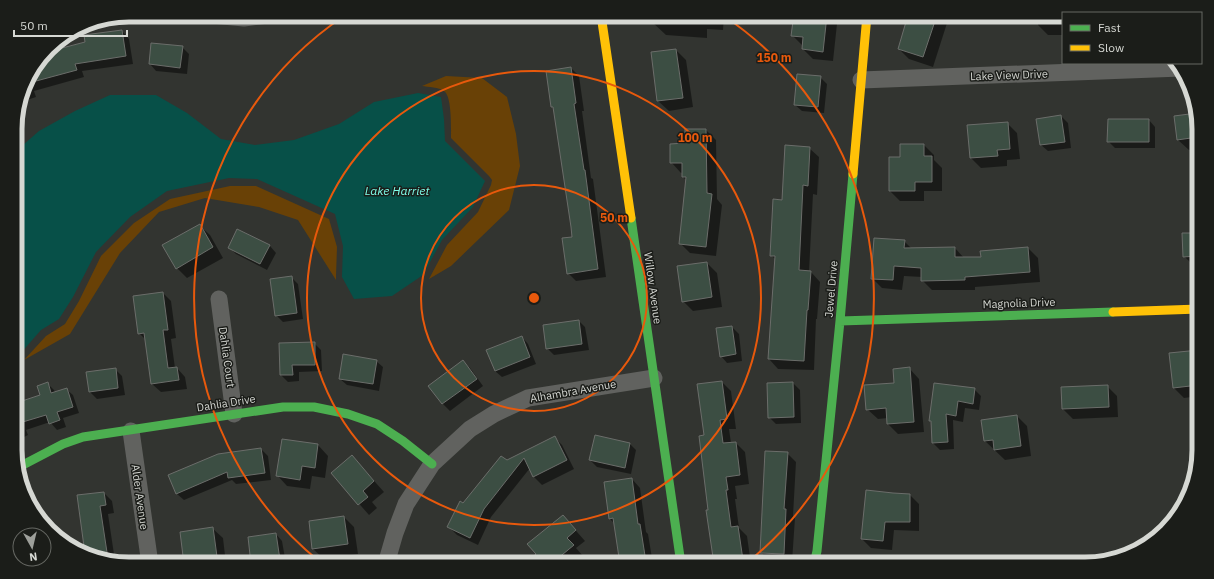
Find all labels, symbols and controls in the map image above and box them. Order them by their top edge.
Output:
scale bar [14,12,127,38]
legend [1062,12,1202,64]
text: 50 m [20,18,48,33]
text: Fast [1098,20,1121,35]
text: Slow [1098,40,1124,55]
text: 150 m [756,50,792,65]
street label: Lake View Drive [970,67,1048,83]
text: 100 m [677,130,713,145]
water label: Lake Harriet [365,183,430,198]
text: 50 m [600,210,628,225]
street label: Willow Avenue [641,251,665,325]
street label: Jewel Drive [822,260,840,318]
centre of rings [527,291,541,305]
street label: Magnolia Drive [982,295,1056,311]
street label: Dahlia Court [216,326,238,388]
street label: Alhambra Avenue [529,377,617,405]
street label: Dahlia Drive [196,391,256,415]
street label: Alder Avenue [128,463,152,531]
north arrow [12,527,52,567]
text: N [28,549,38,564]

